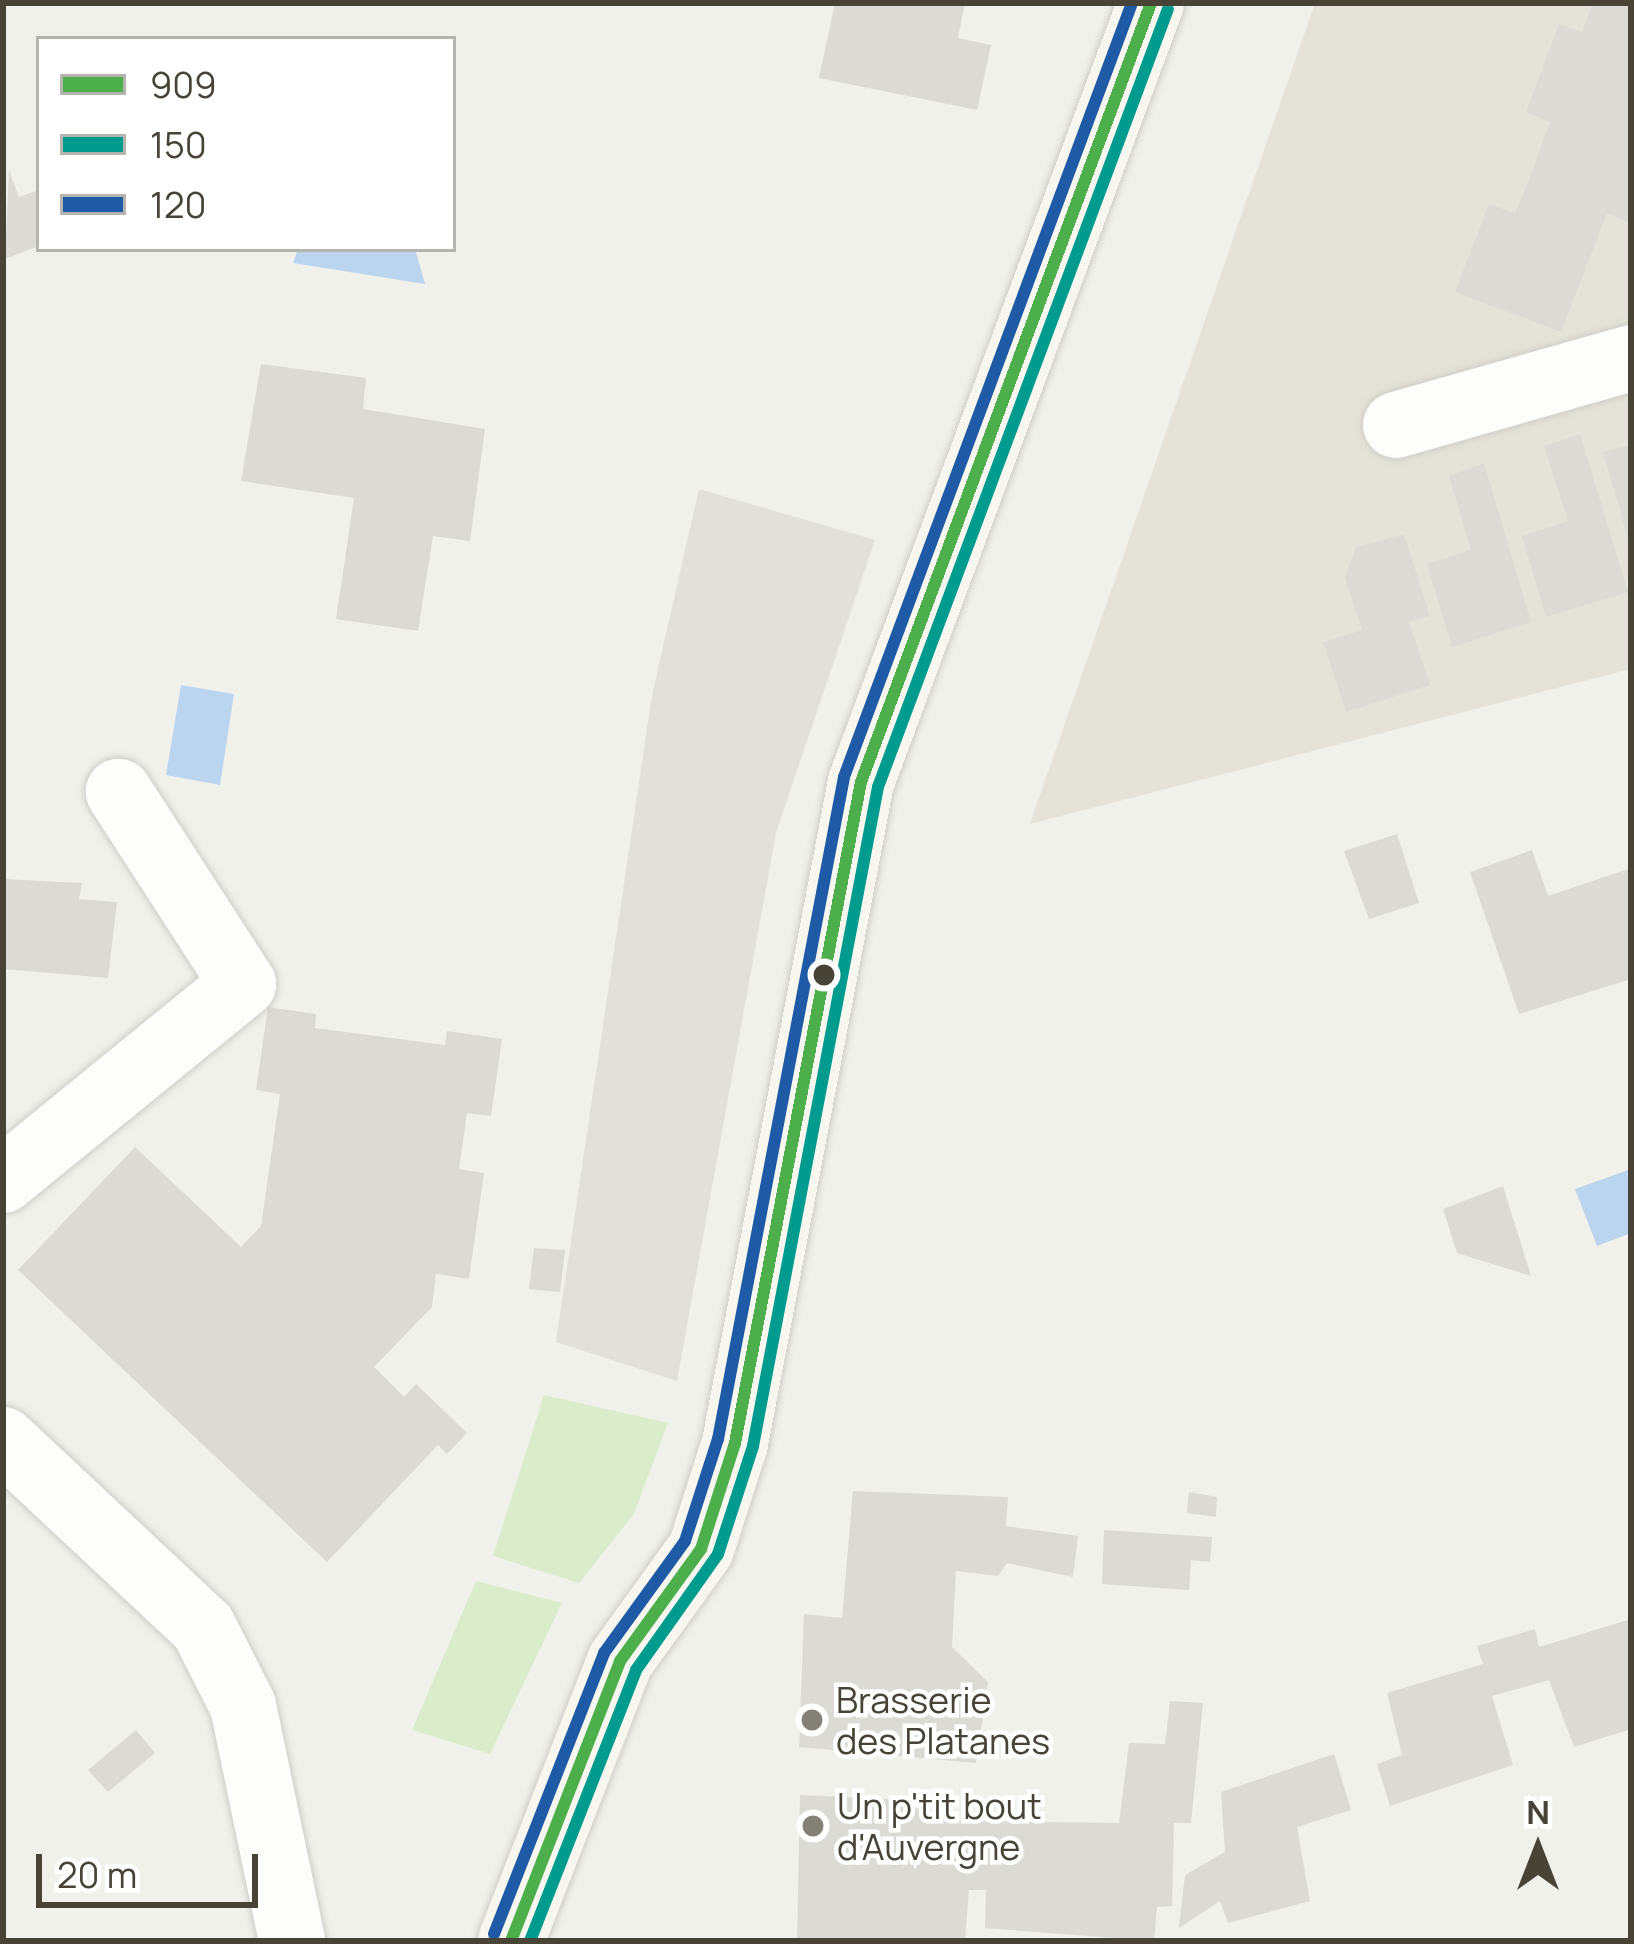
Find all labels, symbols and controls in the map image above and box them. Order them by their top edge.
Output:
legend [36,36,456,252]
text: 909 [150,60,217,109]
text: 150 [150,120,207,169]
text: 120 [150,180,207,229]
unlabelled marker [813,964,835,986]
place label: Brasserie des Platanes [836,1677,1050,1762]
marker: Brasserie des Platanes [799,1707,825,1733]
place label: Un p'tit bout d'Auvergne [837,1783,1042,1868]
north arrow [1478,1788,1598,1908]
text: N [1526,1789,1550,1834]
marker: Un p'tit bout d'Auvergne [800,1813,826,1839]
scale bar [42,1830,264,1904]
text: 20 m [57,1850,137,1899]

